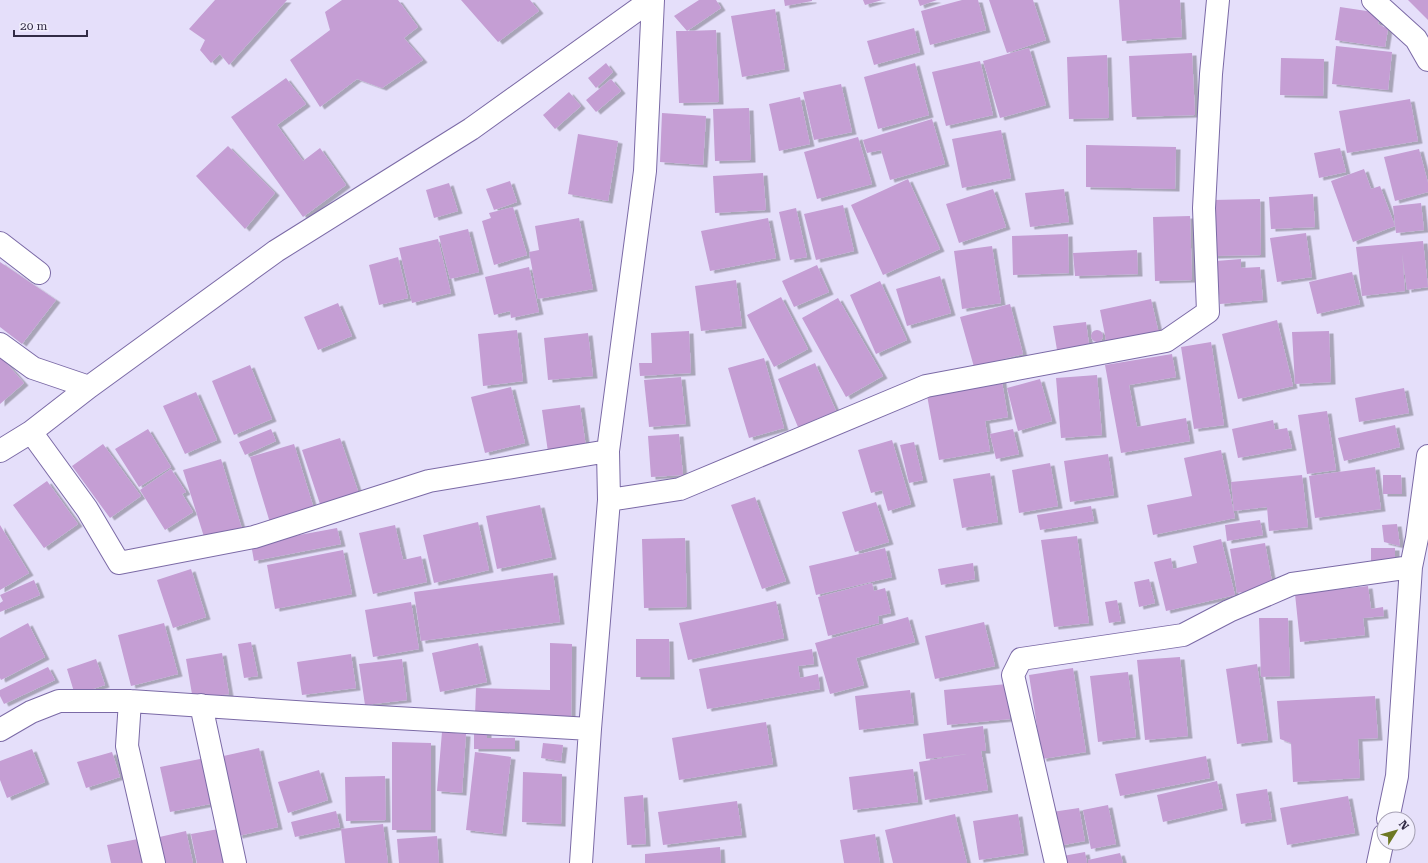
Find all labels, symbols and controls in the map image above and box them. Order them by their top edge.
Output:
scale bar [14,12,87,38]
text: 20 m [20,19,47,33]
north arrow [1376,811,1416,851]
text: N [1396,818,1412,833]

